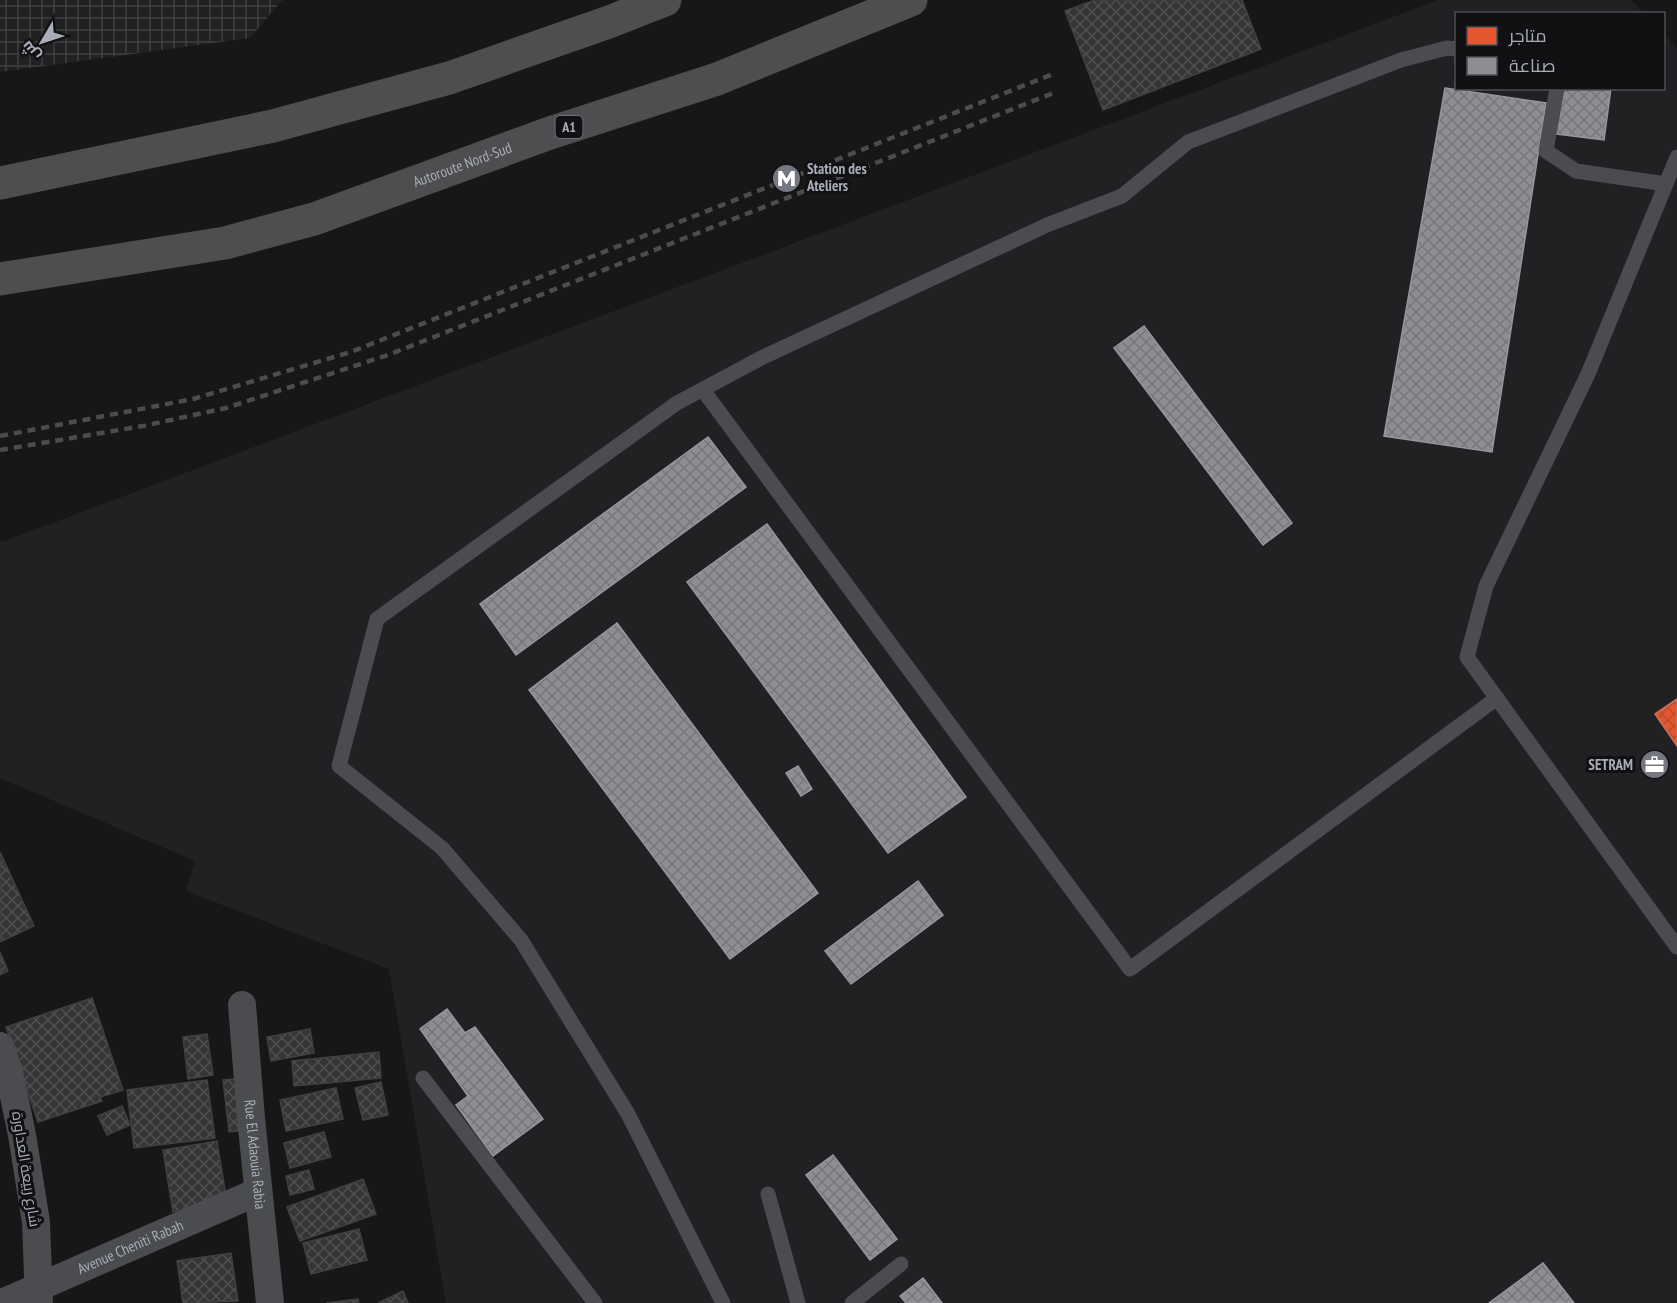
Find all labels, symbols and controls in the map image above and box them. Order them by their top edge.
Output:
north arrow [12,12,72,72]
legend [1455,12,1665,90]
text: متاجر [1508,24,1547,47]
text: ش [16,37,45,66]
text: صناعة [1509,54,1555,77]
road number: A1 [556,116,582,138]
street label: Autoroute Nord-Sud [410,138,514,191]
place label: Station des Ateliers [806,159,867,195]
metro station icon: Station des Ateliers [770,162,802,194]
office icon: SETRAM [1638,749,1670,781]
place label: SETRAM [1588,755,1633,774]
street label: Rue El Adaouia Rabia [241,1099,270,1210]
street label: شارع ربيعة العداورة [6,1110,45,1228]
street label: Avenue Cheniti Rabah [74,1215,186,1278]

